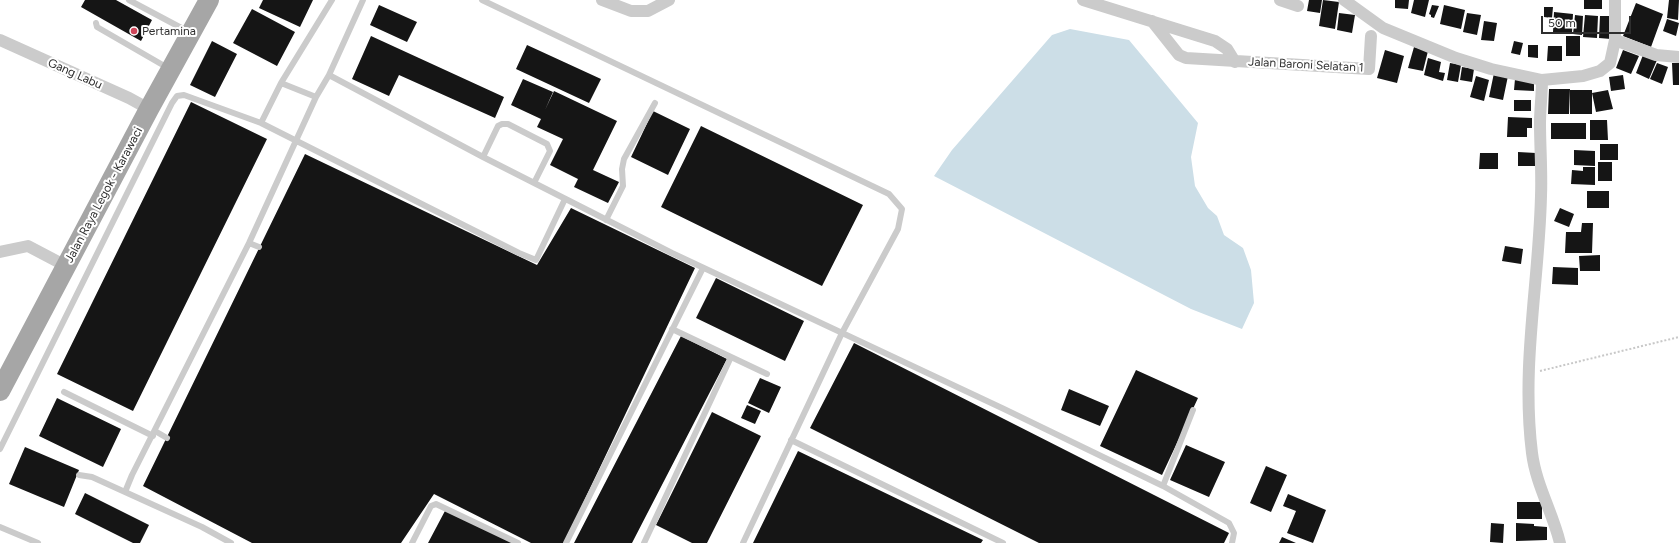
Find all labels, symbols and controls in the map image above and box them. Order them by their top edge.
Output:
scale bar [1543,8,1633,34]
text: 50 m [1548,16,1576,30]
place label: Pertamina [142,24,196,38]
marker: Pertamina [129,26,139,36]
street label: Jalan Baroni Selatan 1 [1248,55,1364,75]
street label: Gang Labu [46,56,104,92]
street label: Jalan Raya Legok - Karawaci [62,125,146,265]

